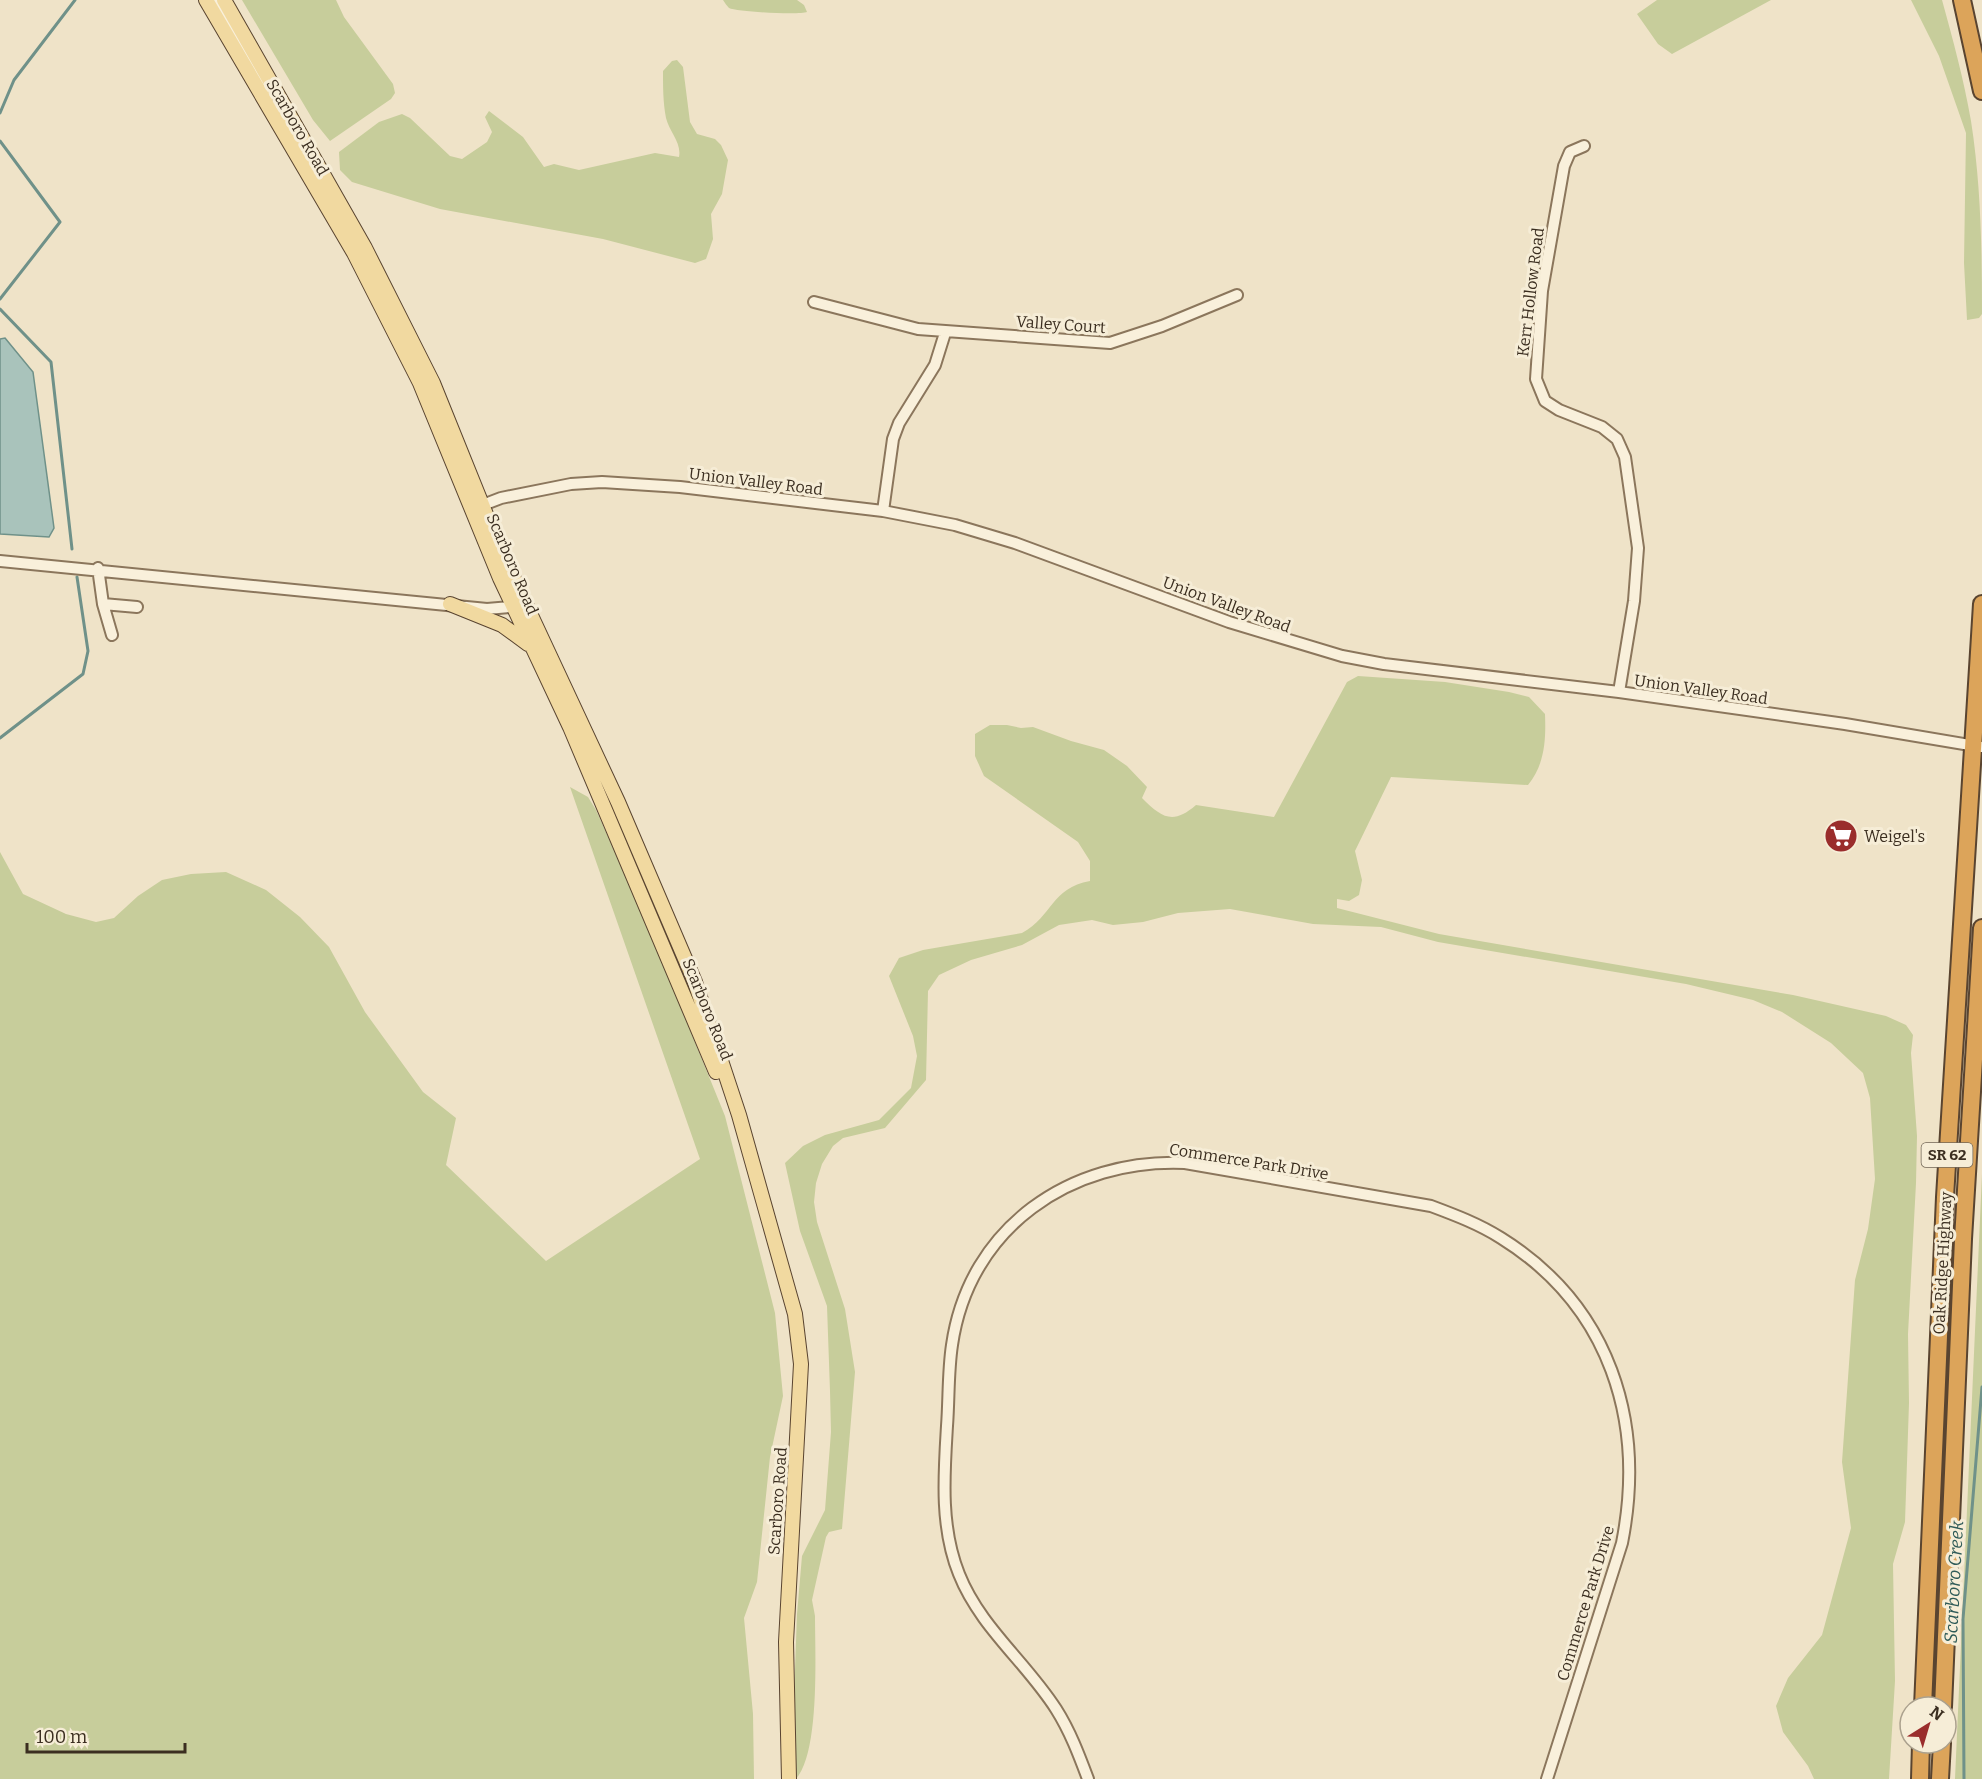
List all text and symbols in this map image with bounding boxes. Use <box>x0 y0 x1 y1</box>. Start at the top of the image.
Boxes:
street label: Scarboro Road <box>262 76 333 179</box>
street label: Kerr Hollow Road <box>1513 226 1548 358</box>
street label: Valley Court <box>1016 312 1107 337</box>
street label: Union Valley Road <box>688 464 825 499</box>
street label: Scarboro Road <box>483 511 543 618</box>
street label: Union Valley Road <box>1160 572 1294 637</box>
street label: Union Valley Road <box>1633 671 1770 708</box>
supermarket icon: Weigel's <box>1823 818 1859 854</box>
place label: Weigel's <box>1864 827 1925 846</box>
street label: Scarboro Road <box>678 956 737 1063</box>
street label: Commerce Park Drive <box>1168 1139 1330 1183</box>
road number: SR 62 <box>1922 1143 1972 1167</box>
street label: Oak Ridge Highway <box>1929 1191 1956 1335</box>
street label: Scarboro Road <box>764 1446 791 1556</box>
water label: Scarboro Creek <box>1940 1520 1968 1644</box>
street label: Commerce Park Drive <box>1553 1523 1618 1683</box>
north arrow <box>1898 1695 1958 1755</box>
text: N <box>1926 1702 1947 1725</box>
scale bar <box>27 1716 184 1754</box>
text: 100 m <box>36 1726 87 1748</box>

